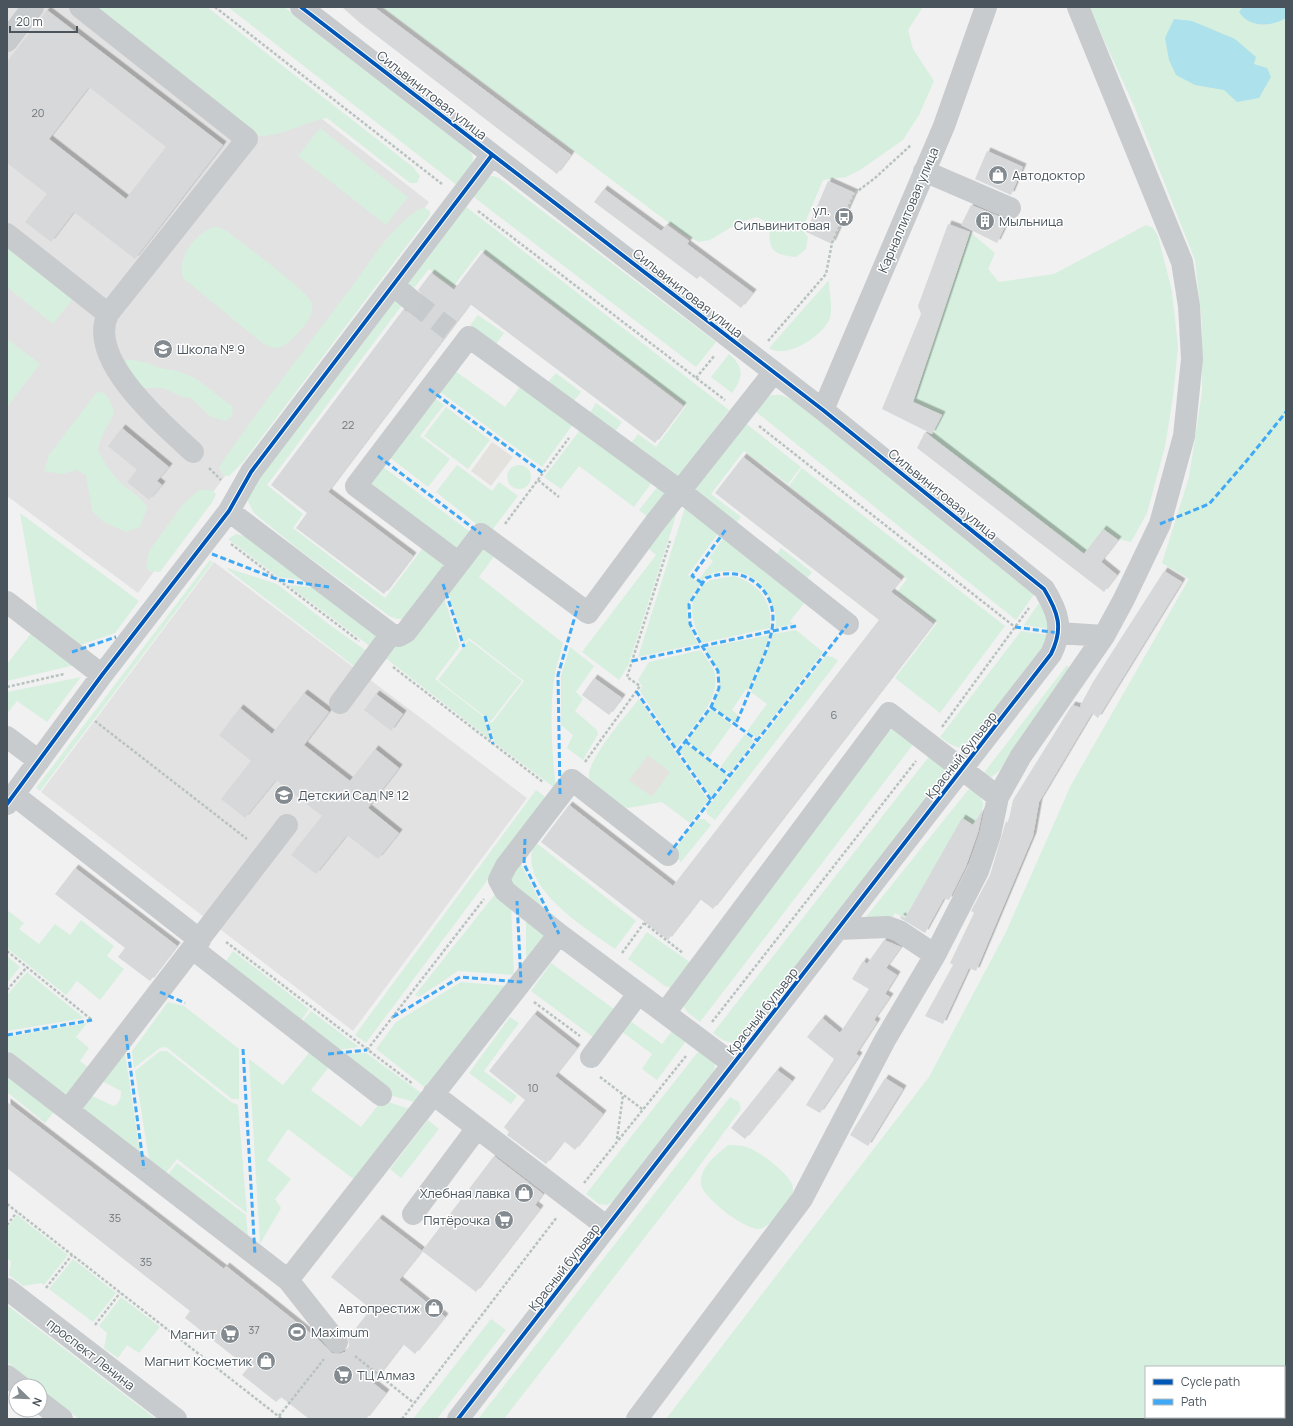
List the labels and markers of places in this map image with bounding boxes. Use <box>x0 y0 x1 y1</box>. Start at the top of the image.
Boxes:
shop icon: Автодоктор <box>987 164 1009 186</box>
place label: Автодоктор <box>1012 166 1085 184</box>
place label: ул. Сильвинитовая <box>734 201 830 234</box>
bus stop icon: ул. Сильвинитовая <box>833 206 855 228</box>
building icon: Мыльница <box>974 210 996 232</box>
place label: Мыльница <box>999 212 1063 230</box>
school or university icon: Школа № 9 <box>152 338 174 360</box>
place label: Школа № 9 <box>177 340 245 358</box>
school or university icon: Детский Сад № 12 <box>273 784 295 806</box>
place label: Детский Сад № 12 <box>298 786 409 804</box>
shop icon: Хлебная лавка <box>513 1182 535 1204</box>
place label: Хлебная лавка <box>420 1184 510 1202</box>
supermarket icon: Пятёрочка <box>493 1209 515 1231</box>
place label: Пятёрочка <box>424 1211 490 1229</box>
shop icon: Автопрестиж <box>423 1297 445 1319</box>
place label: Автопрестиж <box>338 1299 420 1317</box>
sports icon: Maximum <box>286 1321 308 1343</box>
supermarket icon: Магнит <box>219 1323 241 1345</box>
place label: Maximum <box>311 1323 369 1341</box>
place label: Магнит <box>170 1325 216 1343</box>
shop icon: Магнит Косметик <box>255 1350 277 1372</box>
place label: Магнит Косметик <box>145 1352 253 1370</box>
supermarket icon: ТЦ Алмаз <box>332 1364 354 1386</box>
place label: ТЦ Алмаз <box>357 1366 416 1384</box>

